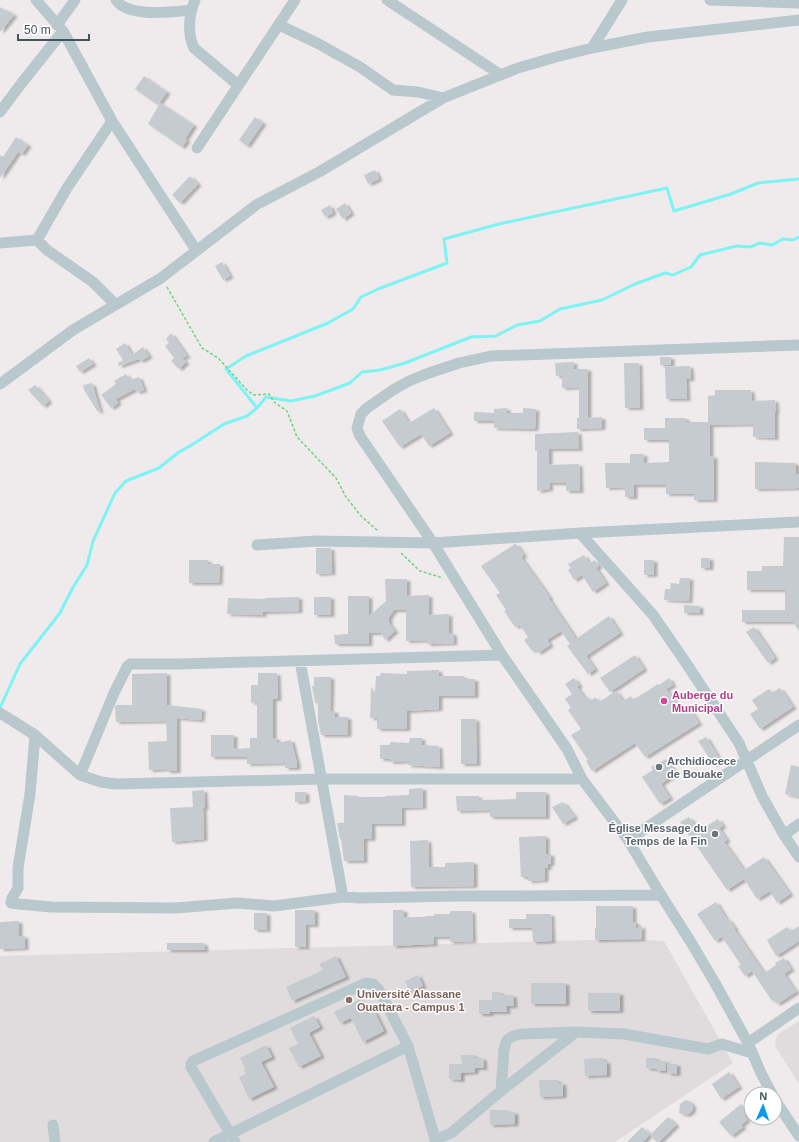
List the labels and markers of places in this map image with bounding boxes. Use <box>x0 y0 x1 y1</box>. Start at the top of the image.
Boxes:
place label: Auberge du Municipal <box>672 689 733 714</box>
marker: Auberge du Municipal <box>659 696 669 706</box>
place label: Archidiocece de Bouake <box>667 755 736 780</box>
marker: Archidiocece de Bouake <box>654 762 664 772</box>
place label: Église Message du Temps de la Fin <box>609 822 707 847</box>
marker: Église Message du Temps de la Fin <box>710 829 720 839</box>
place label: Université Alassane Ouattara - Campus 1 <box>357 988 465 1013</box>
marker: Université Alassane Ouattara - Campus 1 <box>344 995 354 1005</box>

